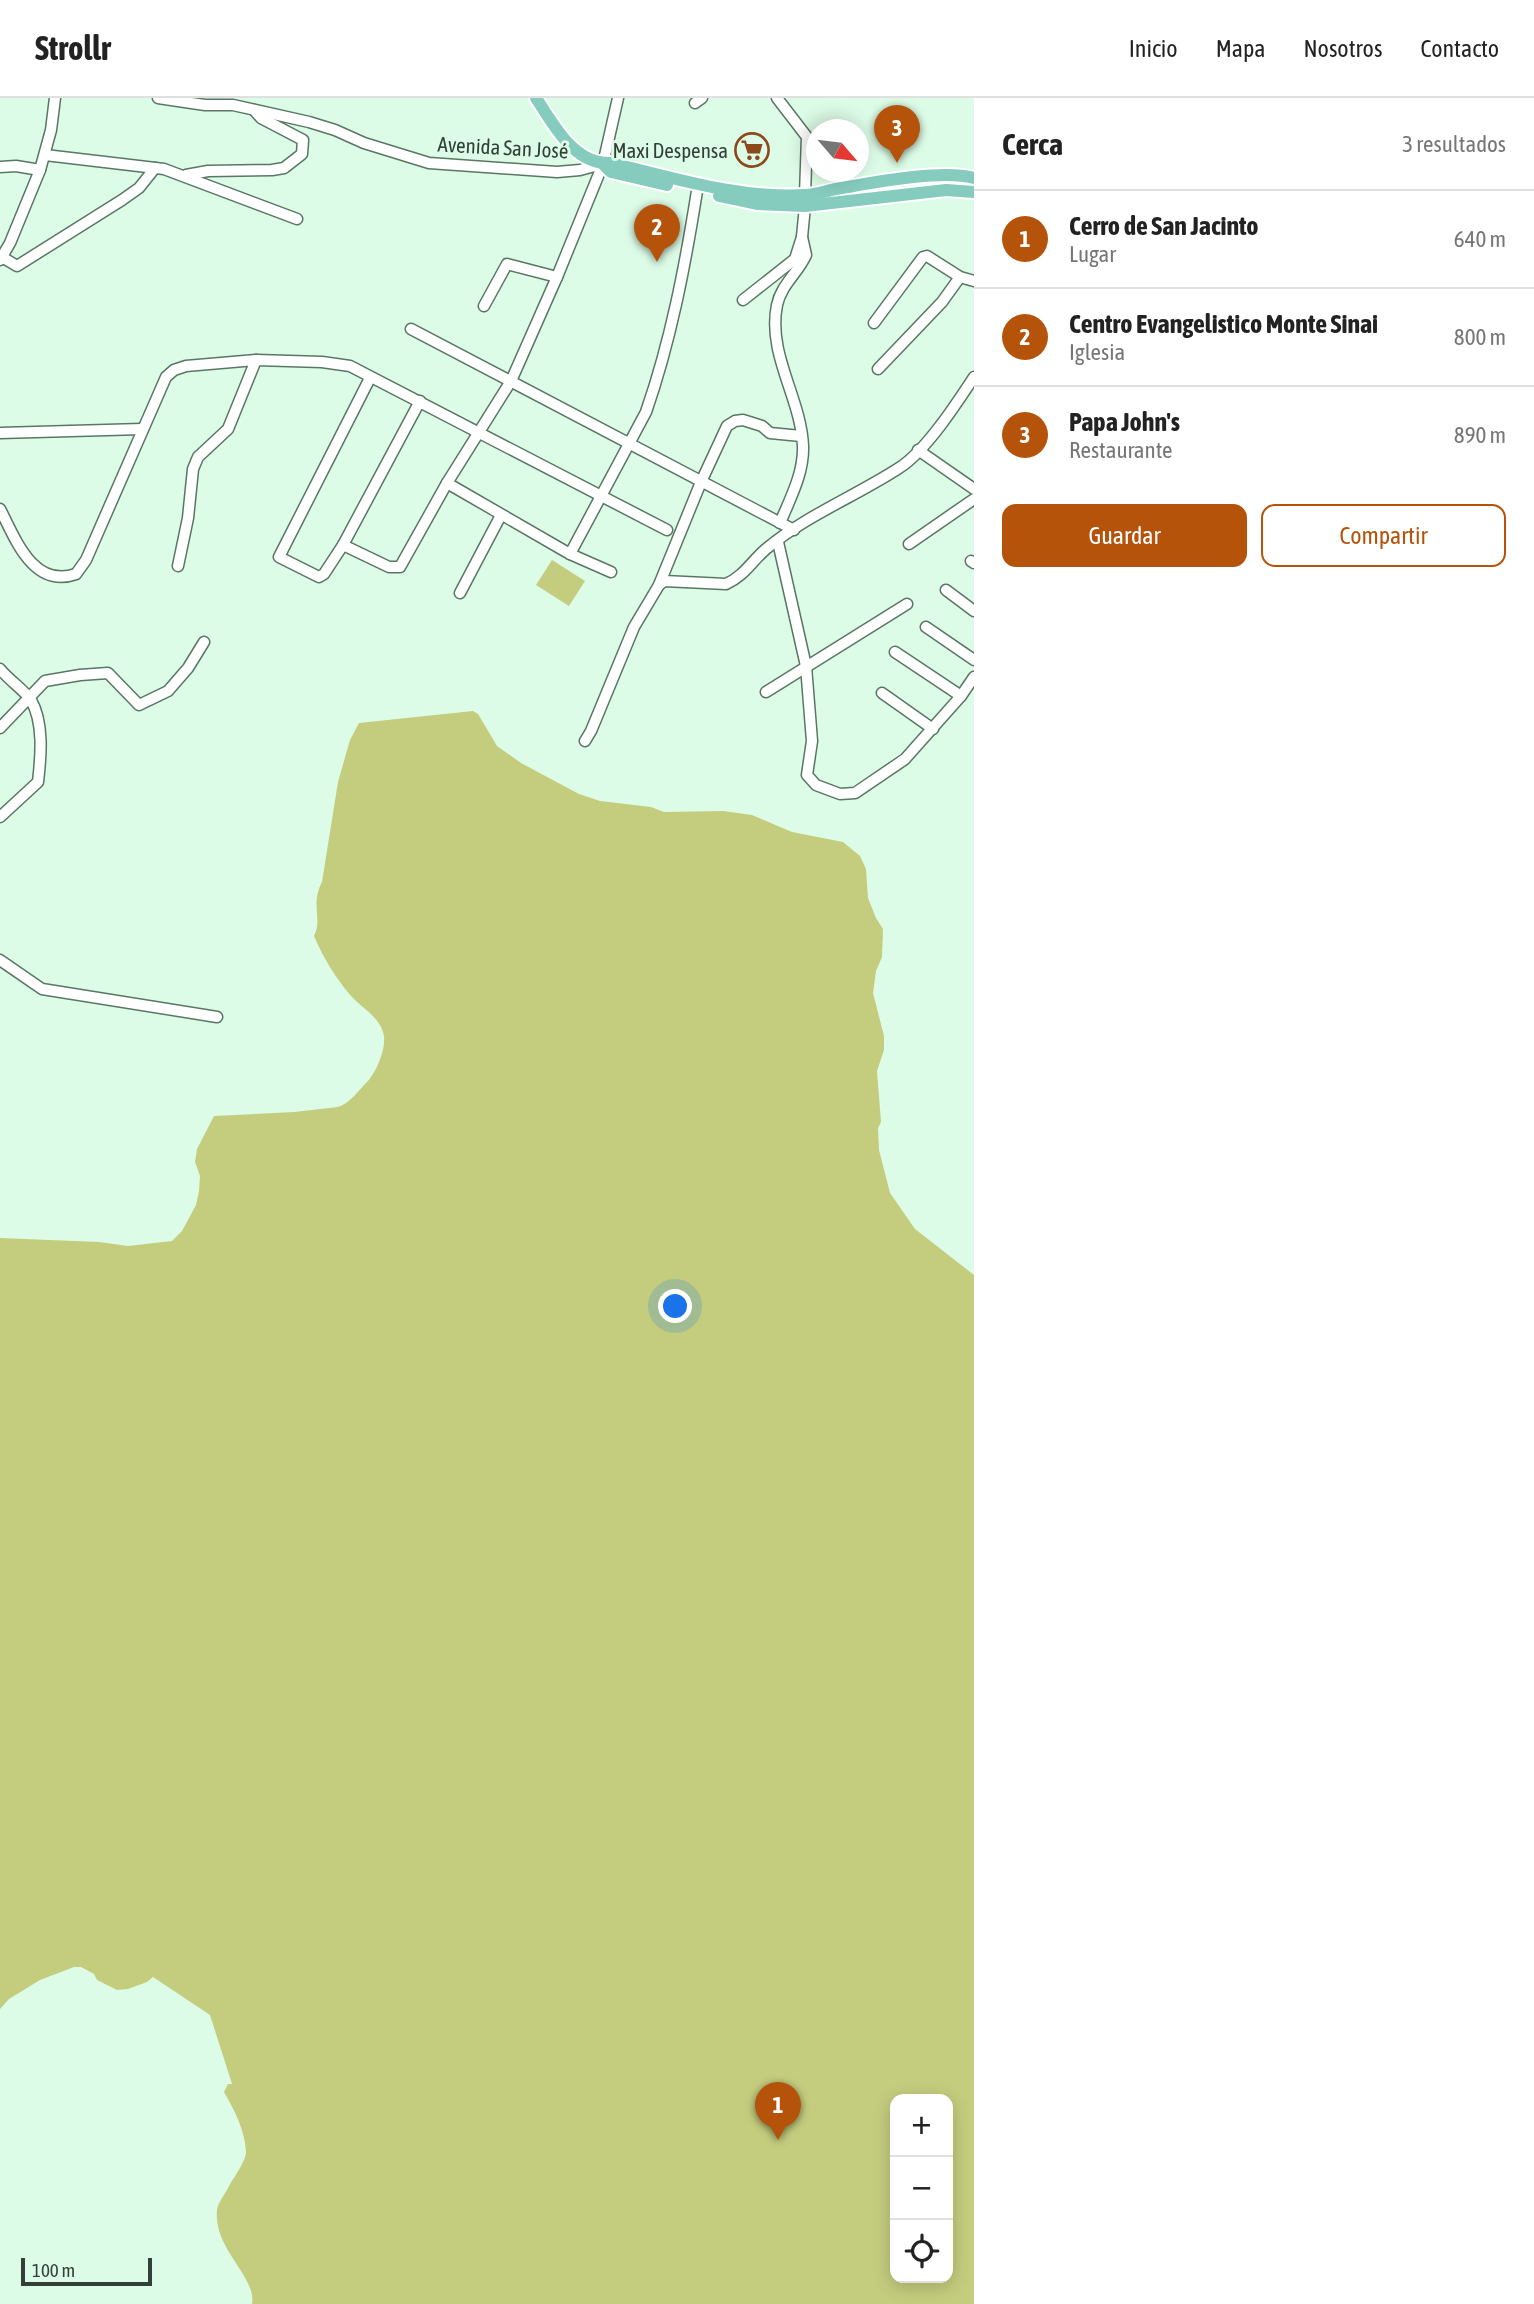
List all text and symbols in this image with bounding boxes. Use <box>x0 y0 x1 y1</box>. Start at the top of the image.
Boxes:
text: Strollr <box>35 29 111 67</box>
text: Inicio <box>1129 35 1178 62</box>
text: Mapa <box>1216 35 1265 62</box>
text: Nosotros <box>1303 35 1382 62</box>
text: Contacto <box>1420 35 1499 62</box>
pin: 3 <box>874 105 920 163</box>
north arrow <box>806 119 869 182</box>
text: Cerca <box>1002 127 1063 161</box>
supermarket icon: Maxi Despensa <box>733 131 771 169</box>
text: 3 resultados <box>1402 131 1506 157</box>
street label: Avenida San José <box>437 132 569 162</box>
place label: Maxi Despensa <box>612 138 728 162</box>
pin: 2 <box>634 204 680 262</box>
text: Cerro de San Jacinto <box>1069 211 1259 241</box>
text: 1 <box>1020 226 1030 252</box>
text: 640 m <box>1454 226 1506 252</box>
text: Lugar <box>1069 241 1116 267</box>
text: Centro Evangelistico Monte Sinai <box>1069 309 1378 339</box>
text: 2 <box>1020 324 1030 350</box>
text: 800 m <box>1454 324 1506 350</box>
text: Iglesia <box>1069 339 1125 365</box>
text: Papa John's <box>1069 407 1180 437</box>
text: 3 <box>1020 422 1030 448</box>
text: 890 m <box>1454 422 1506 448</box>
text: Restaurante <box>1069 437 1173 463</box>
button: Guardar <box>1002 504 1247 567</box>
button: Compartir <box>1261 504 1506 567</box>
your location <box>658 1289 692 1323</box>
pin: 1 <box>755 2082 801 2140</box>
map controls <box>890 2094 953 2283</box>
button: + <box>890 2094 953 2157</box>
button: − <box>890 2157 953 2220</box>
button: locate <box>890 2220 953 2283</box>
scale bar <box>21 2255 152 2287</box>
text: 100 m <box>32 2259 75 2281</box>

